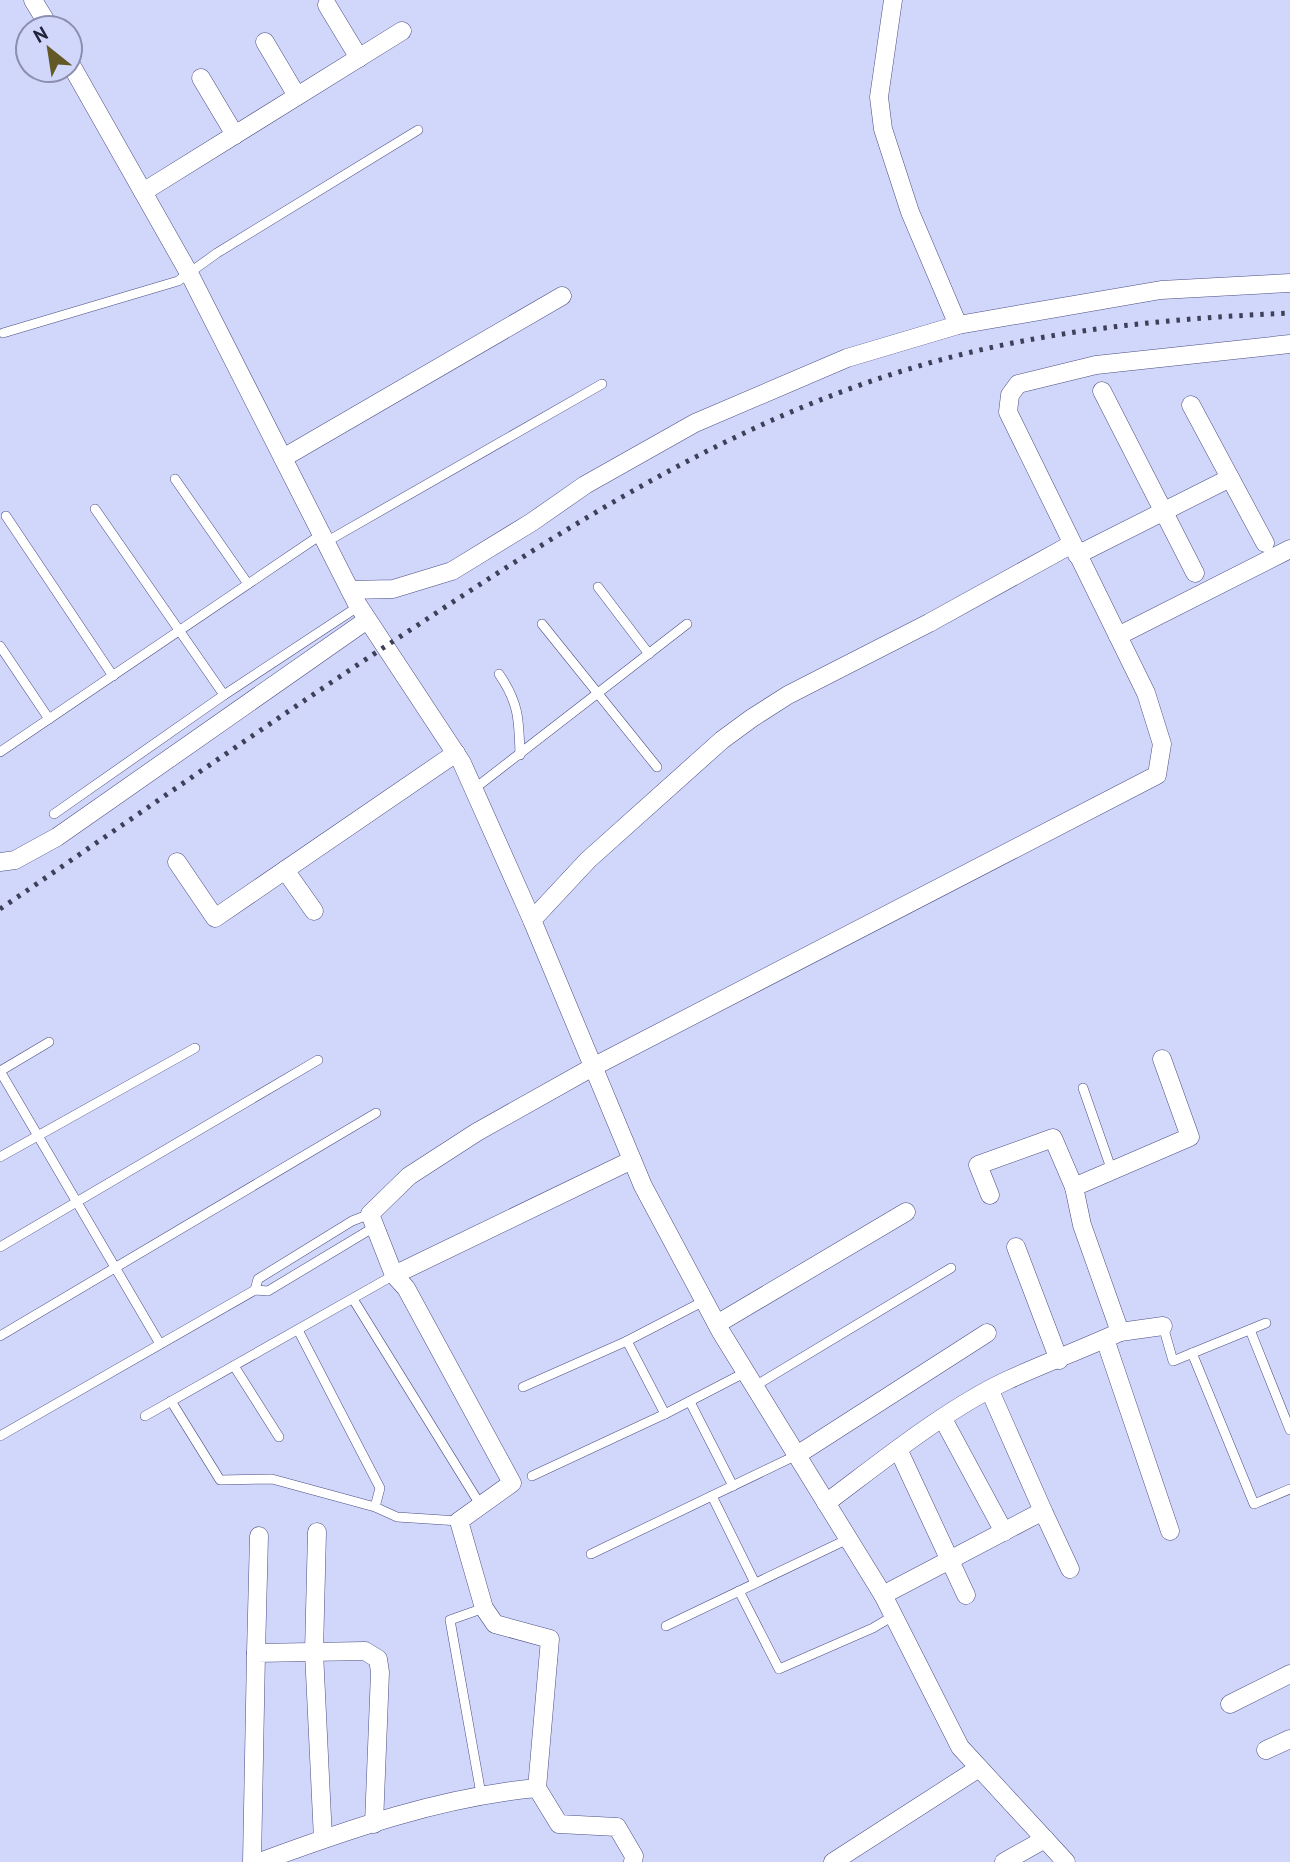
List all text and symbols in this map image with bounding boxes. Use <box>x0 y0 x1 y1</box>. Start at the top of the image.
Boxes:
north arrow <box>14 14 84 84</box>
text: N <box>29 21 52 48</box>

